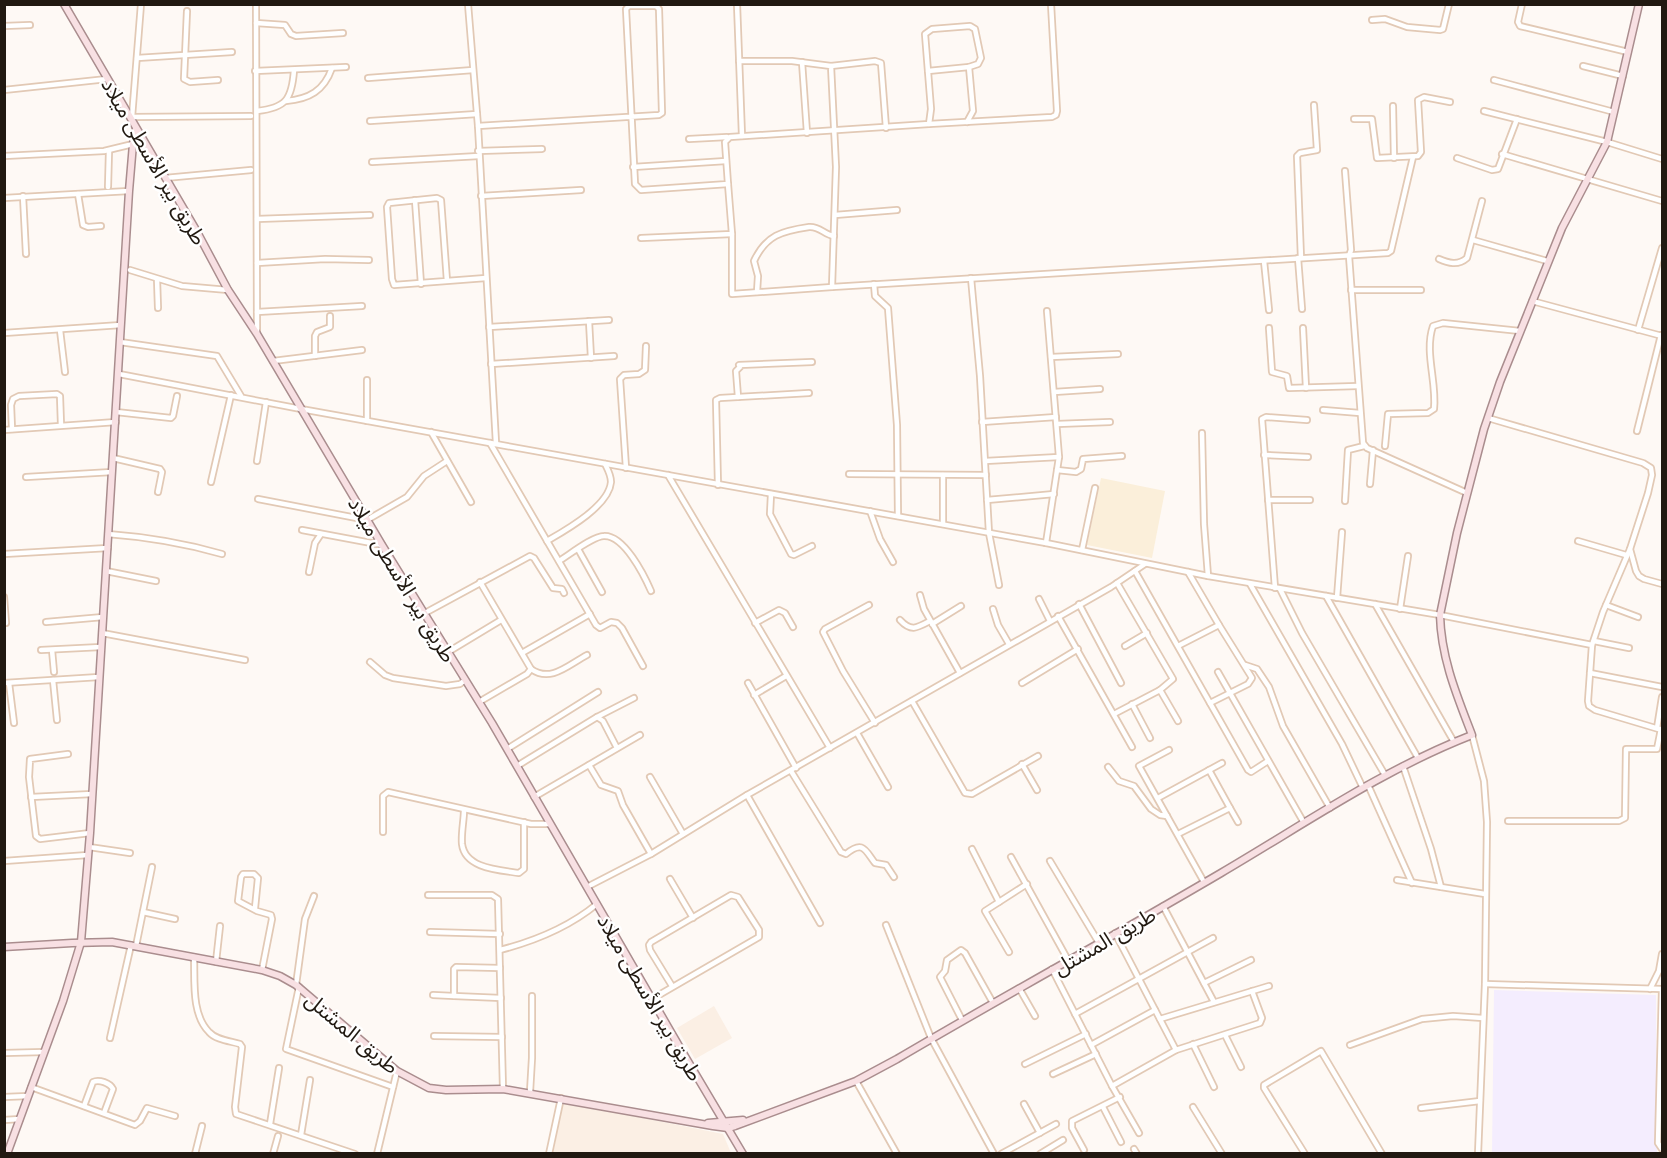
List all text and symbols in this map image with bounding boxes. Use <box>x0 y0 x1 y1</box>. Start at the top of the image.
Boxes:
street label: طريق بير الأسطى ميلاد <box>95 73 213 250</box>
street label: طريق بير الأسطى ميلاد <box>342 492 462 667</box>
street label: طريق المشتل <box>1048 901 1161 981</box>
street label: طريق بير الأسطى ميلاد <box>591 909 709 1086</box>
street label: طريق المشتل <box>300 986 405 1080</box>

